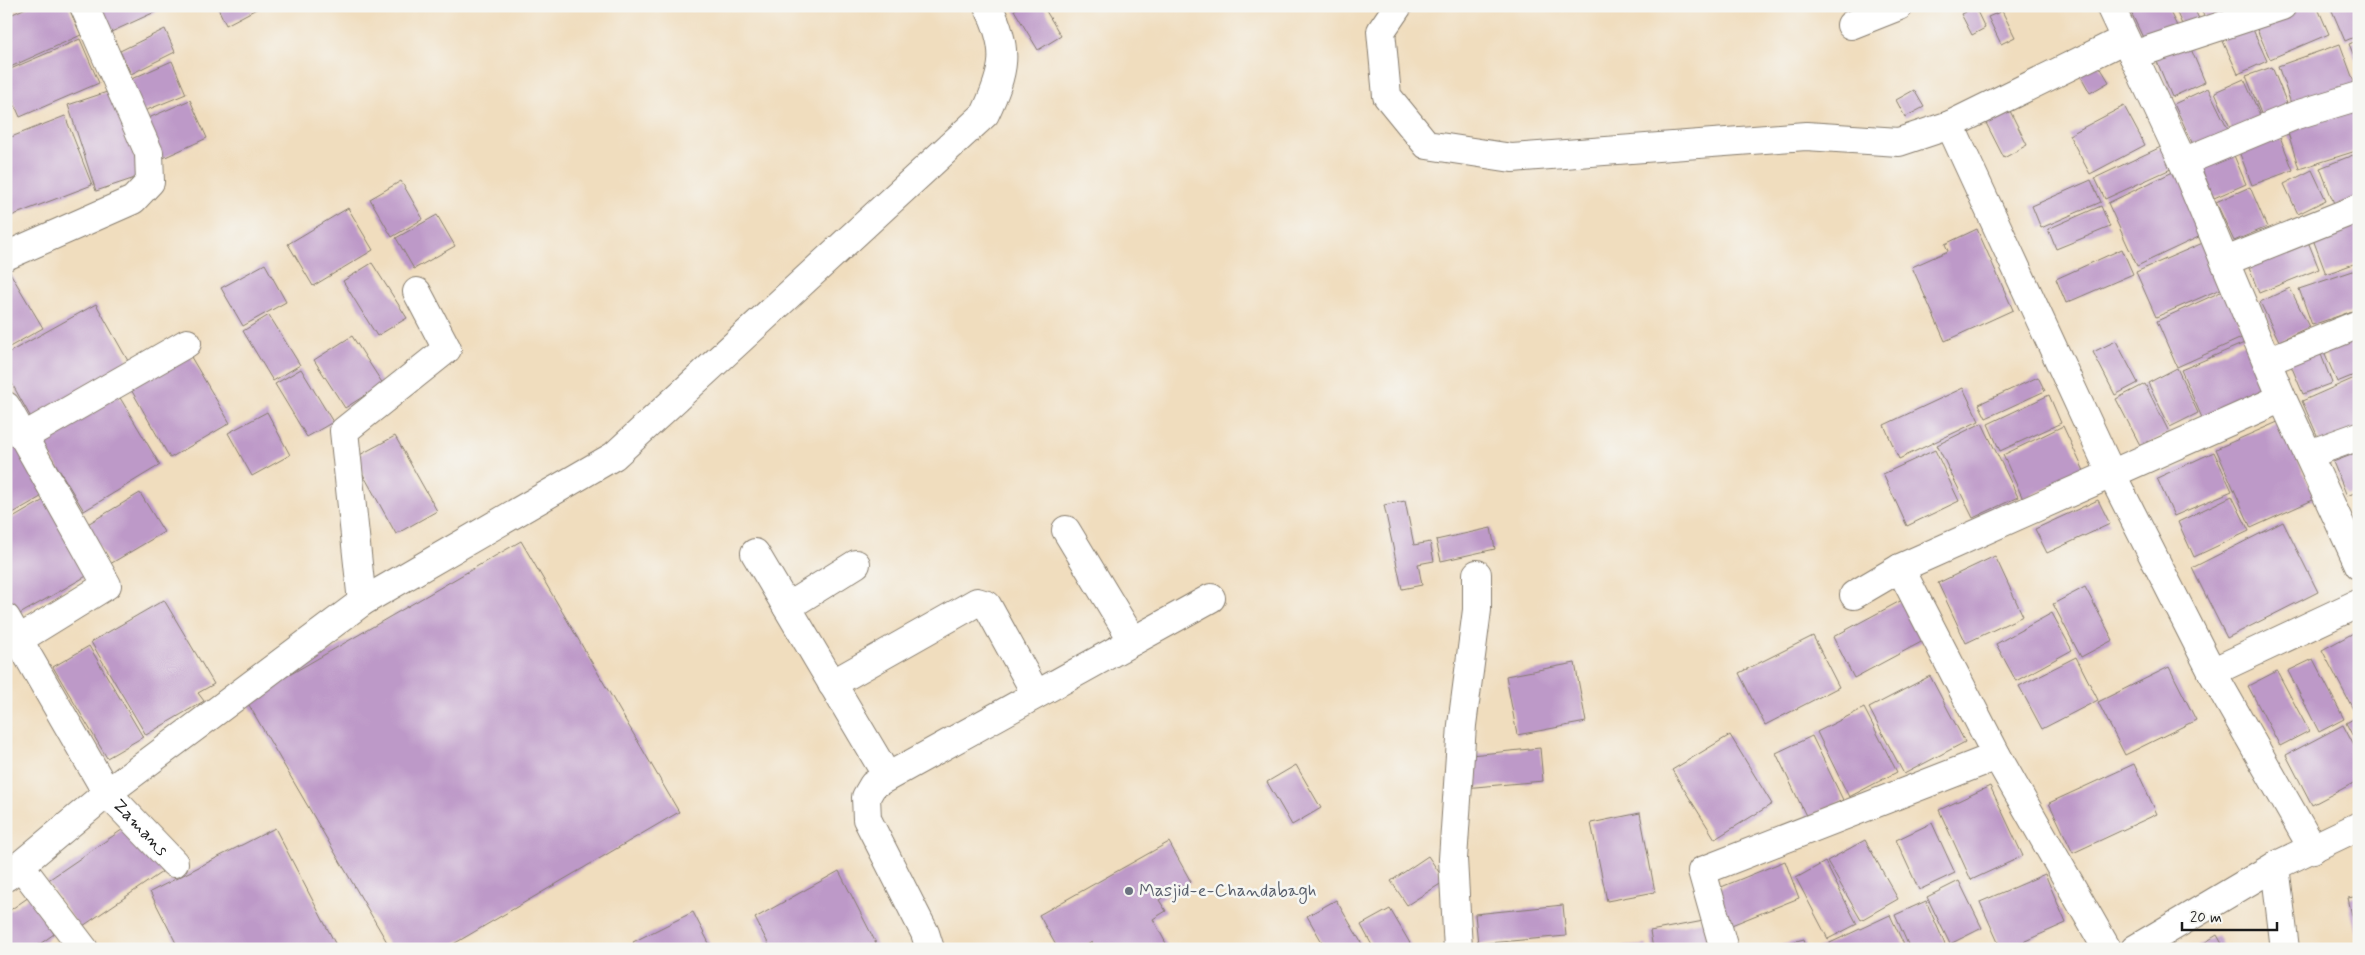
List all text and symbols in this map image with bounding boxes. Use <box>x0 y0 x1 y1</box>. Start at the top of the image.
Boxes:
street label: Zamans <box>107 794 173 862</box>
place label: Masjid-e-Chandabagh <box>1139 879 1317 904</box>
marker: Masjid-e-Chandabagh <box>1123 885 1135 897</box>
scale bar <box>2182 900 2278 932</box>
text: 20 m <box>2190 908 2222 928</box>

